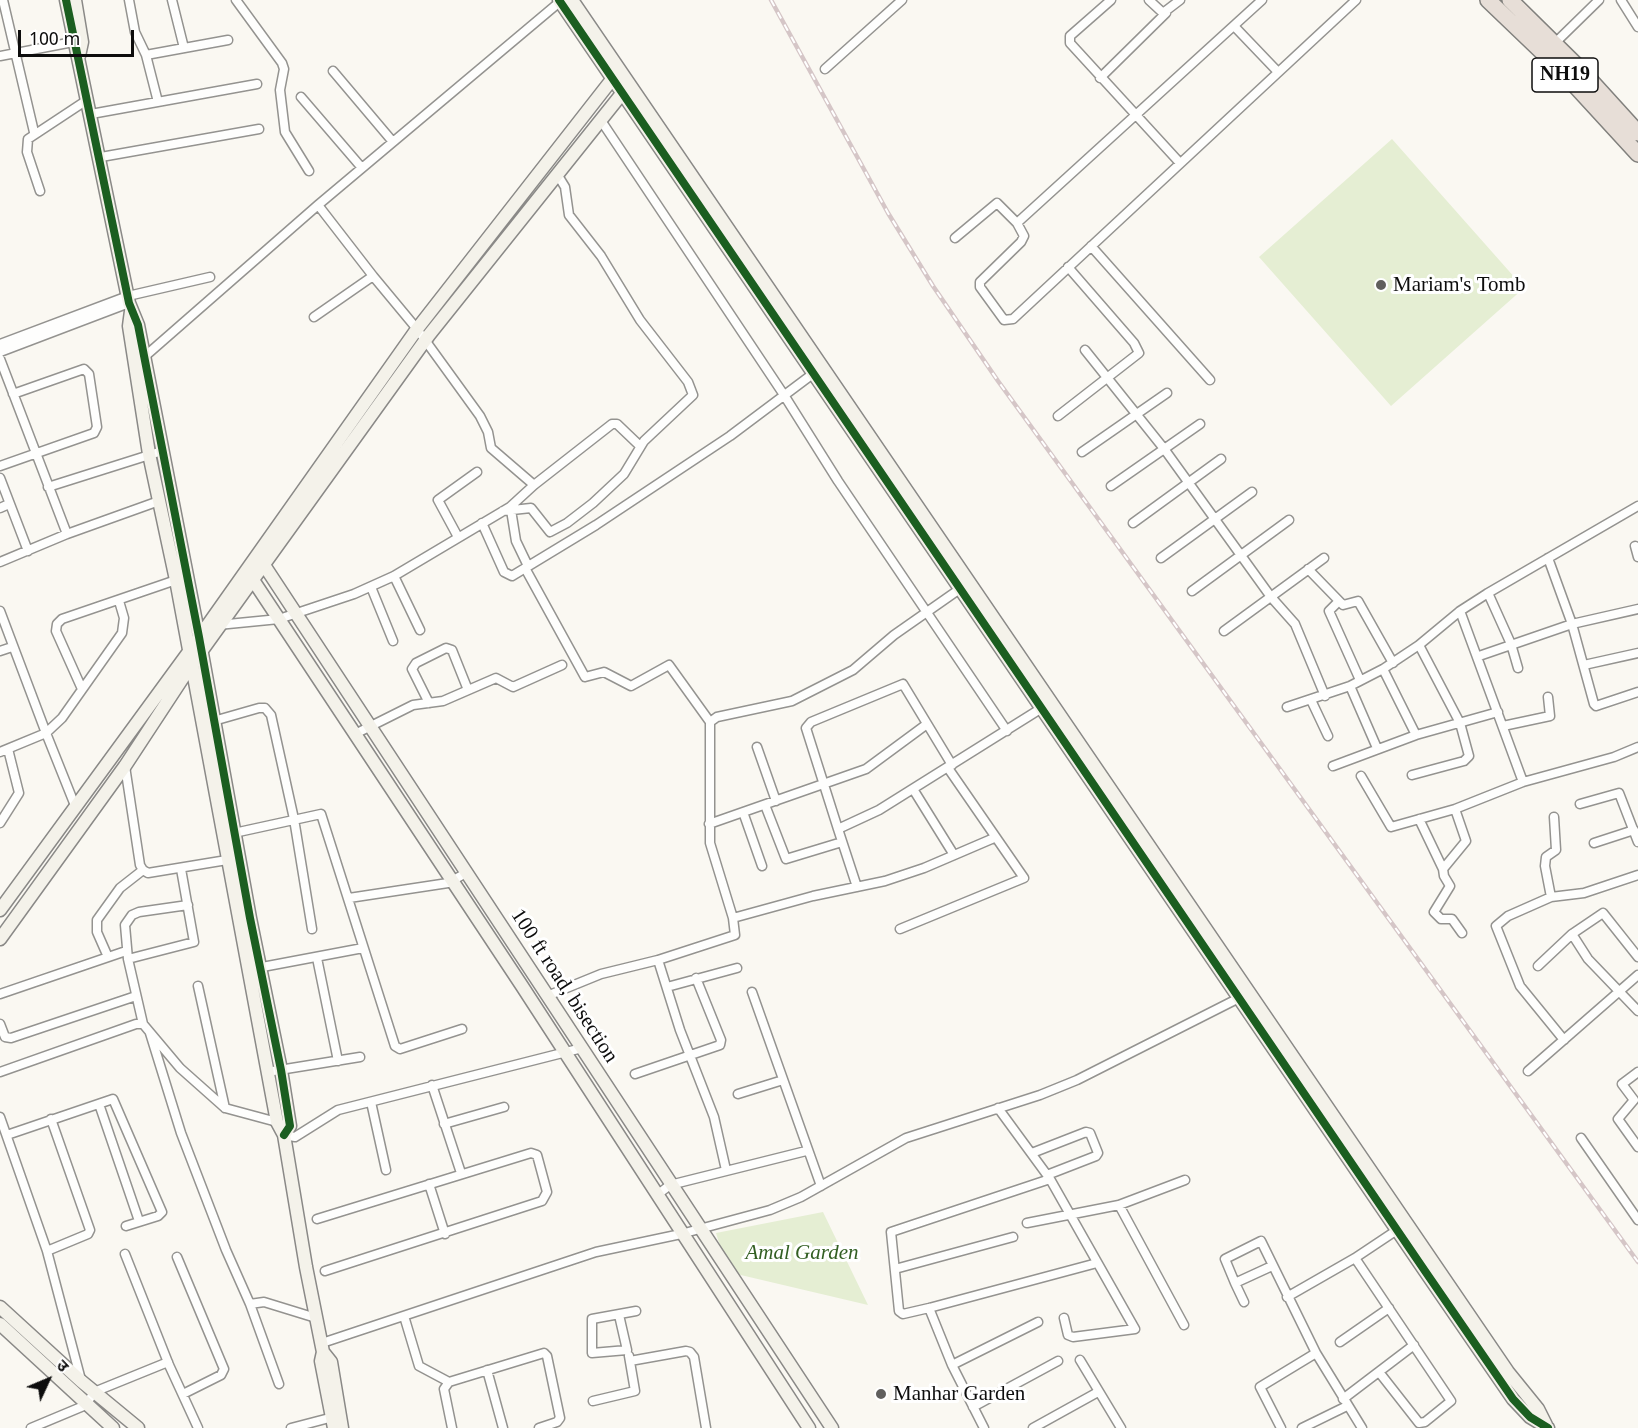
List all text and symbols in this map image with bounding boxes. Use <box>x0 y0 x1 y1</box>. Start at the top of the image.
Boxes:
scale bar <box>21 18 136 56</box>
text: 100 m <box>29 29 80 52</box>
road number: NH19 <box>1532 58 1598 92</box>
place label: Mariam's Tomb <box>1393 272 1546 298</box>
marker: Mariam's Tomb <box>1374 278 1388 292</box>
street label: 100 ft road, bisection <box>497 893 631 1079</box>
park label: Amal Garden <box>738 1240 866 1266</box>
north arrow <box>18 1350 78 1410</box>
text: उ <box>50 1356 72 1378</box>
place label: Manhar Garden <box>893 1381 1049 1407</box>
marker: Manhar Garden <box>874 1387 888 1401</box>

